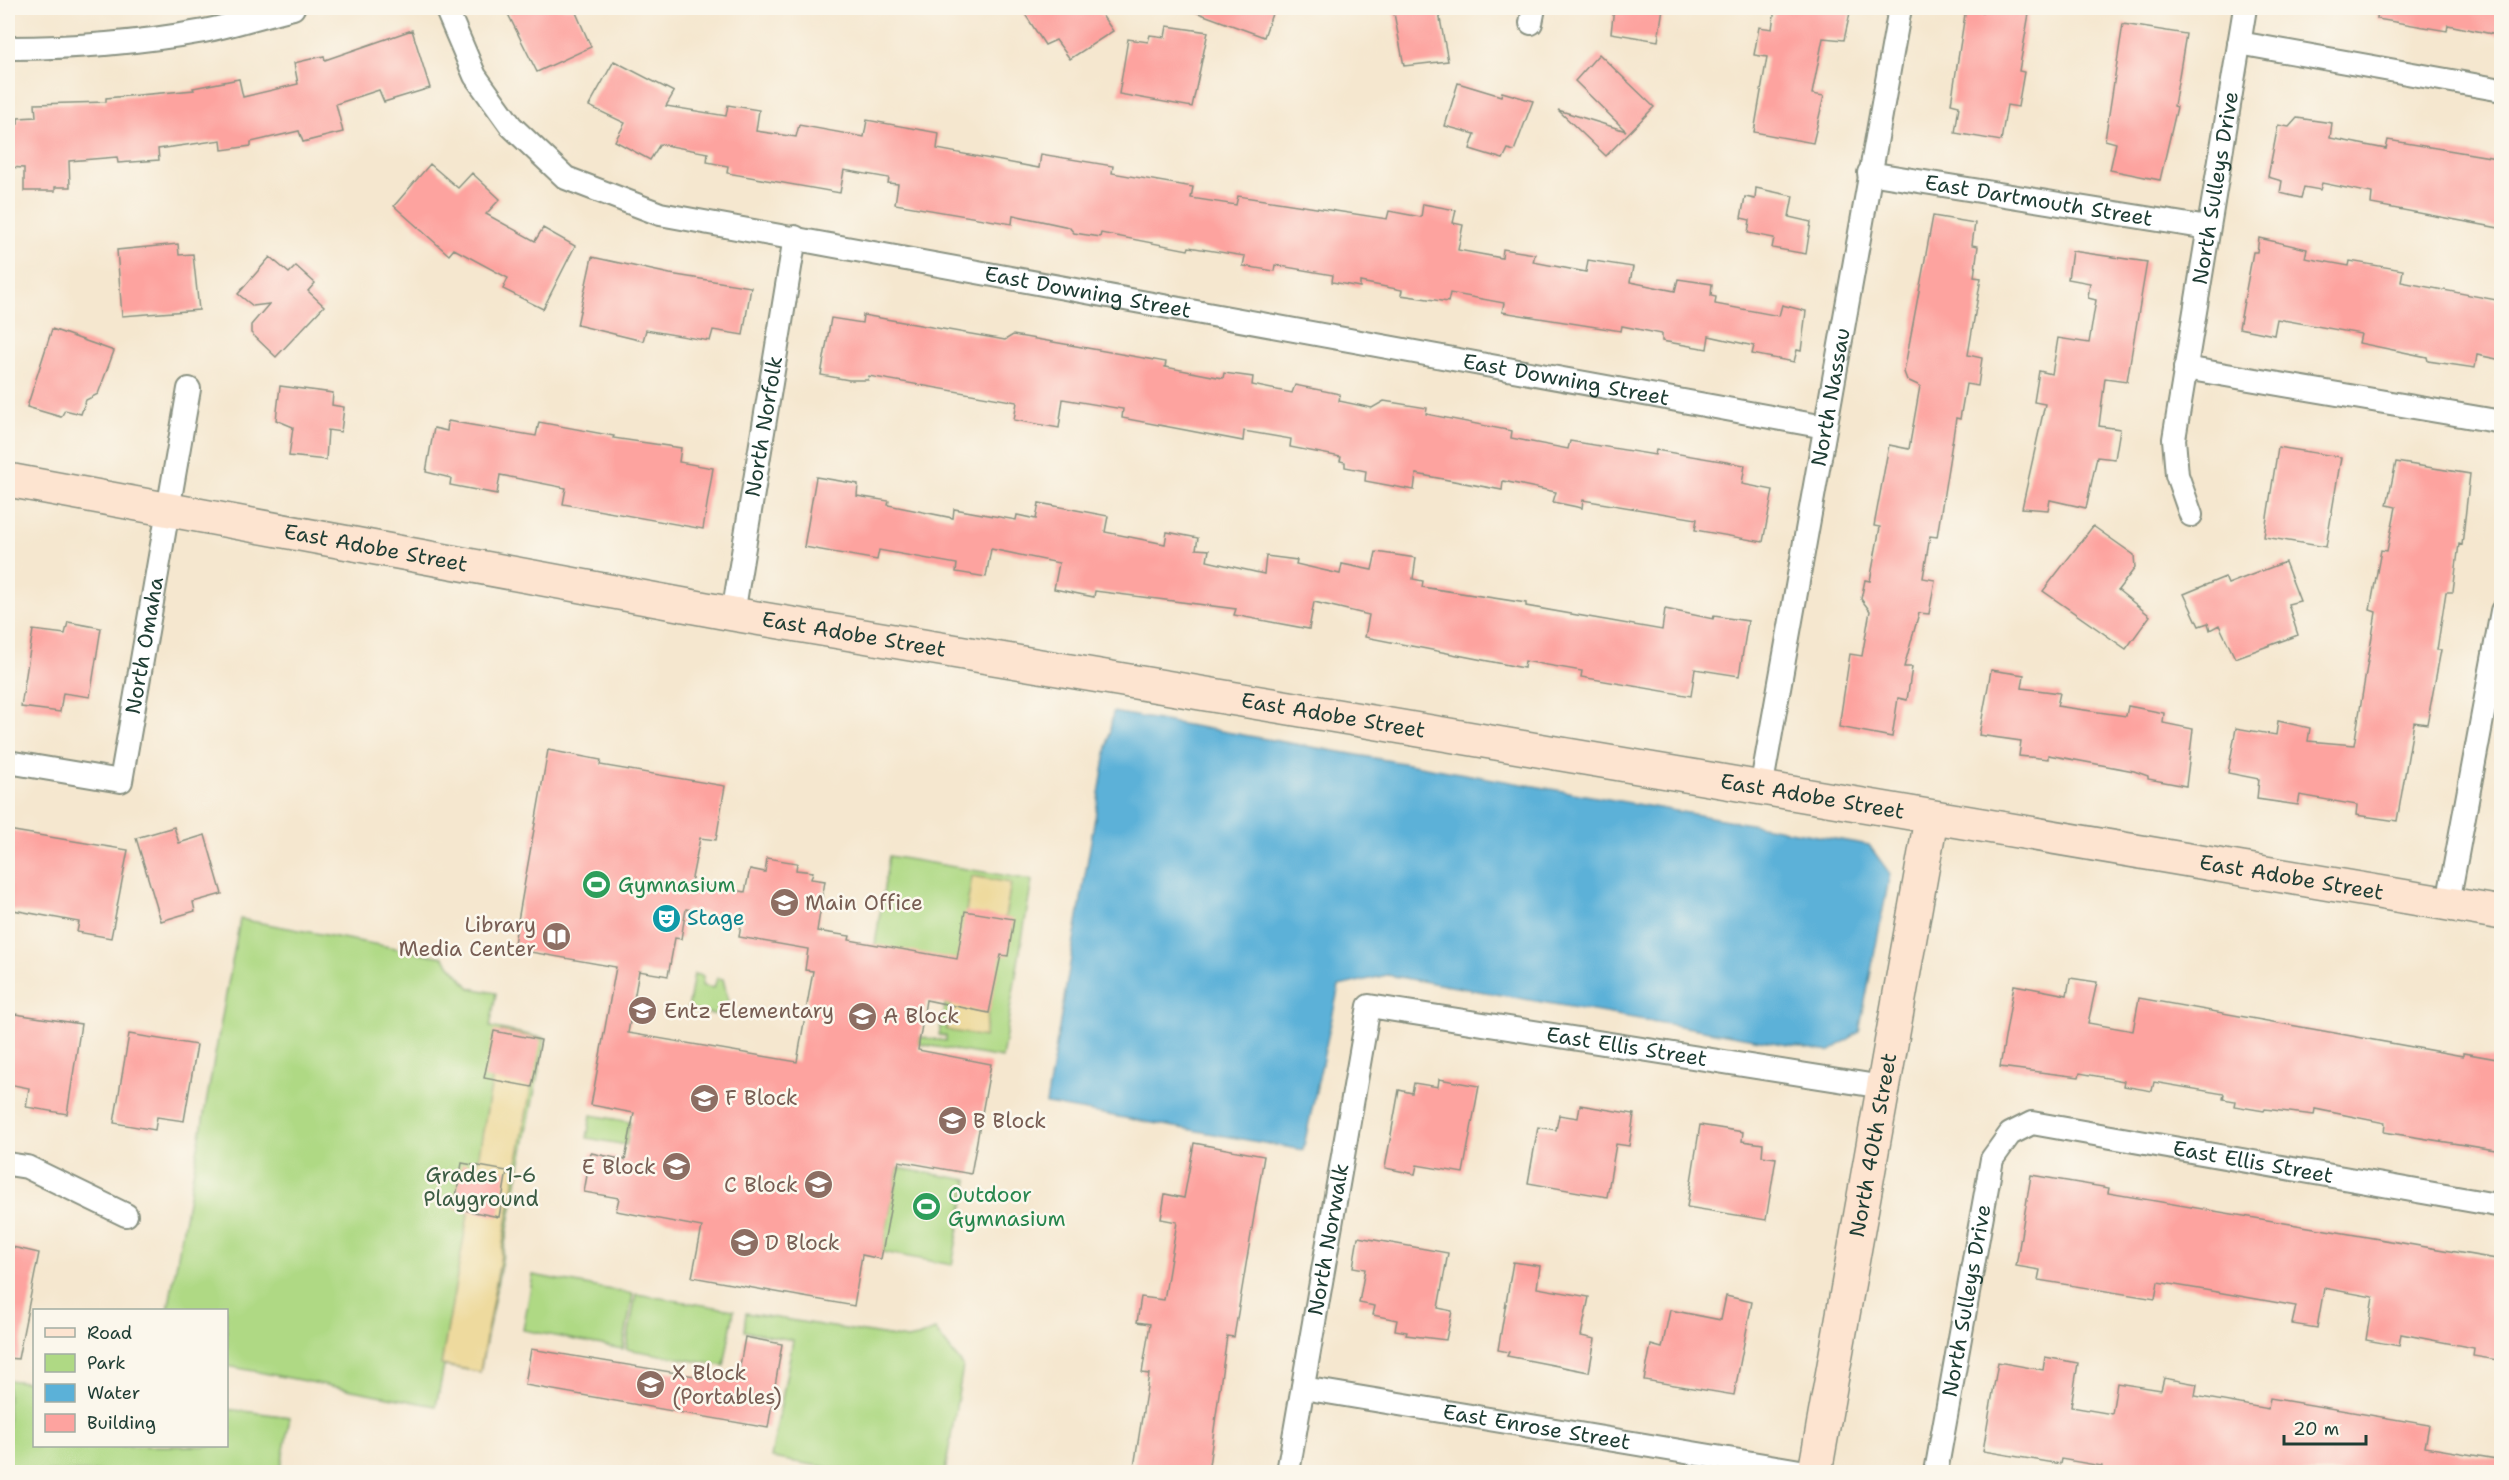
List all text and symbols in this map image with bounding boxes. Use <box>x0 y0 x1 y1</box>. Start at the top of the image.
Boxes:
street label: North Sulleys Drive <box>2186 89 2245 287</box>
street label: East Dartmouth Street <box>1923 168 2155 233</box>
street label: East Downing Street <box>983 260 1193 325</box>
street label: North Nassau <box>1805 326 1857 469</box>
street label: East Downing Street <box>1461 347 1672 412</box>
street label: North Norfolk <box>738 354 789 499</box>
street label: East Adobe Street <box>282 517 470 579</box>
street label: North Omaha <box>119 575 170 716</box>
street label: East Adobe Street <box>760 605 948 664</box>
street label: East Adobe Street <box>1239 686 1427 745</box>
street label: East Adobe Street <box>1718 767 1907 826</box>
street label: East Adobe Street <box>2197 848 2386 907</box>
sports icon: Gymnasium <box>581 869 613 901</box>
place label: Gymnasium <box>618 871 736 899</box>
school or university icon: Main Office <box>768 887 800 919</box>
place label: Main Office <box>805 889 923 917</box>
theatre icon: Stage <box>650 902 682 934</box>
place label: Stage <box>687 904 745 932</box>
place label: Library Media Center <box>398 911 536 963</box>
library icon: Library Media Center <box>541 921 573 953</box>
school or university icon: Entz Elementary <box>627 995 659 1027</box>
place label: Entz Elementary <box>664 997 834 1025</box>
school or university icon: A Block <box>846 1000 878 1032</box>
place label: A Block <box>883 1002 959 1030</box>
street label: East Ellis Street <box>1545 1020 1709 1073</box>
street label: North 40th Street <box>1843 1051 1903 1240</box>
school or university icon: F Block <box>688 1082 720 1114</box>
place label: F Block <box>725 1084 798 1112</box>
school or university icon: B Block <box>936 1105 968 1137</box>
place label: B Block <box>973 1107 1046 1135</box>
street label: East Ellis Street <box>2171 1134 2336 1190</box>
school or university icon: E Block <box>661 1151 693 1183</box>
place label: E Block <box>582 1153 656 1181</box>
park label: Grades 1-6 Playground <box>423 1161 539 1213</box>
street label: North Norwalk <box>1301 1161 1355 1318</box>
school or university icon: C Block <box>803 1169 835 1201</box>
place label: C Block <box>724 1171 798 1199</box>
place label: Outdoor Gymnasium <box>948 1181 1066 1233</box>
sports icon: Outdoor Gymnasium <box>911 1191 943 1223</box>
street label: North Sulleys Drive <box>1936 1202 1998 1399</box>
school or university icon: D Block <box>728 1227 760 1259</box>
place label: D Block <box>765 1229 840 1257</box>
legend <box>33 1309 228 1447</box>
text: Road <box>87 1321 132 1345</box>
text: Park <box>87 1351 126 1375</box>
place label: X Block (Portables) <box>672 1359 782 1411</box>
school or university icon: X Block (Portables) <box>635 1369 667 1401</box>
text: Water <box>87 1381 140 1405</box>
street label: East Enrose Street <box>1441 1398 1633 1456</box>
scale bar <box>2284 1408 2366 1446</box>
text: Building <box>87 1411 156 1435</box>
text: 20 m <box>2293 1417 2339 1441</box>

